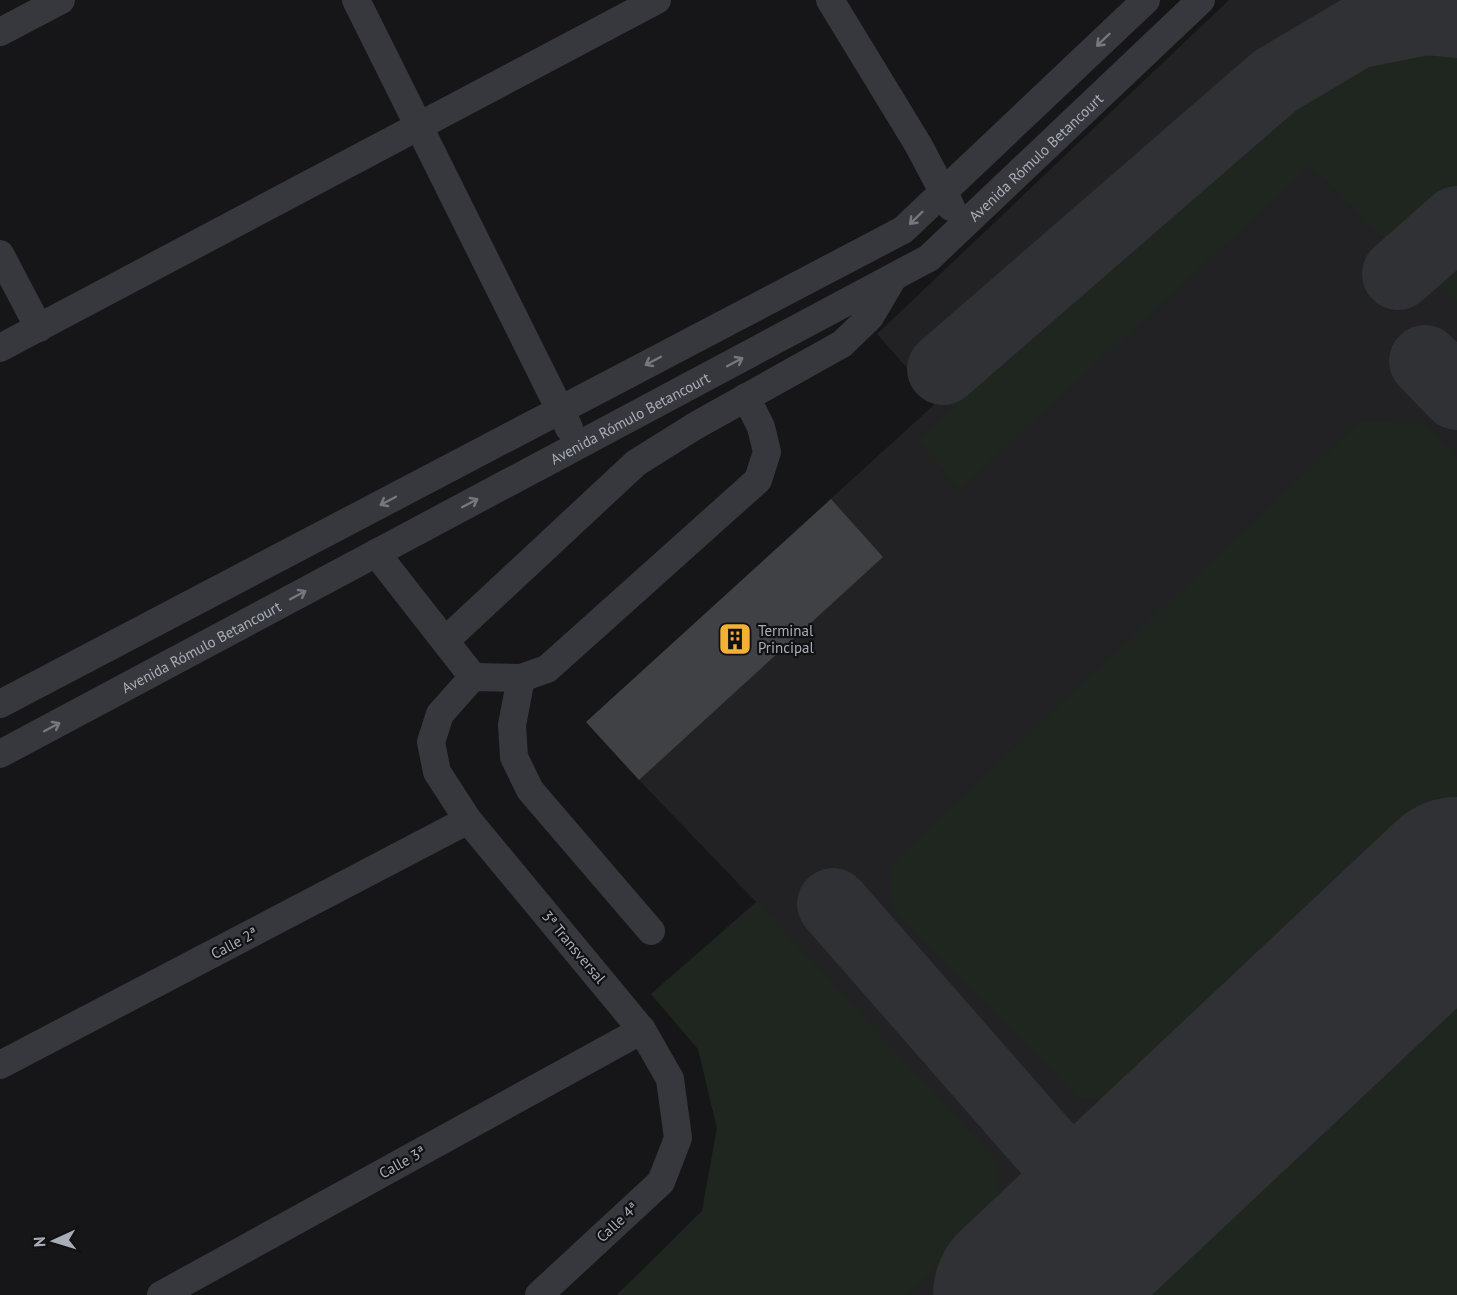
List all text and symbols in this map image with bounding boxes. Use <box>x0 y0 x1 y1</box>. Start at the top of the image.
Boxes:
one-way arrow <box>1096 33 1111 48</box>
street label: Avenida Rómulo Betancourt <box>964 89 1107 225</box>
one-way arrow <box>909 211 924 225</box>
one-way arrow <box>645 356 663 367</box>
one-way arrow <box>725 356 743 368</box>
street label: Avenida Rómulo Betancourt <box>547 367 713 468</box>
one-way arrow <box>379 496 397 507</box>
one-way arrow <box>460 497 478 509</box>
one-way arrow <box>288 589 306 600</box>
street label: Avenida Rómulo Betancourt <box>118 596 284 697</box>
building icon: Terminal Principal <box>717 621 753 657</box>
place label: Terminal Principal <box>758 621 815 657</box>
one-way arrow <box>42 721 60 732</box>
street label: 3ª Transversal <box>538 907 610 988</box>
street label: Calle 2ª <box>207 923 261 963</box>
street label: Calle 3ª <box>375 1141 429 1182</box>
street label: Calle 4ª <box>592 1198 642 1246</box>
north arrow <box>24 1211 84 1271</box>
text: N <box>29 1236 49 1248</box>

